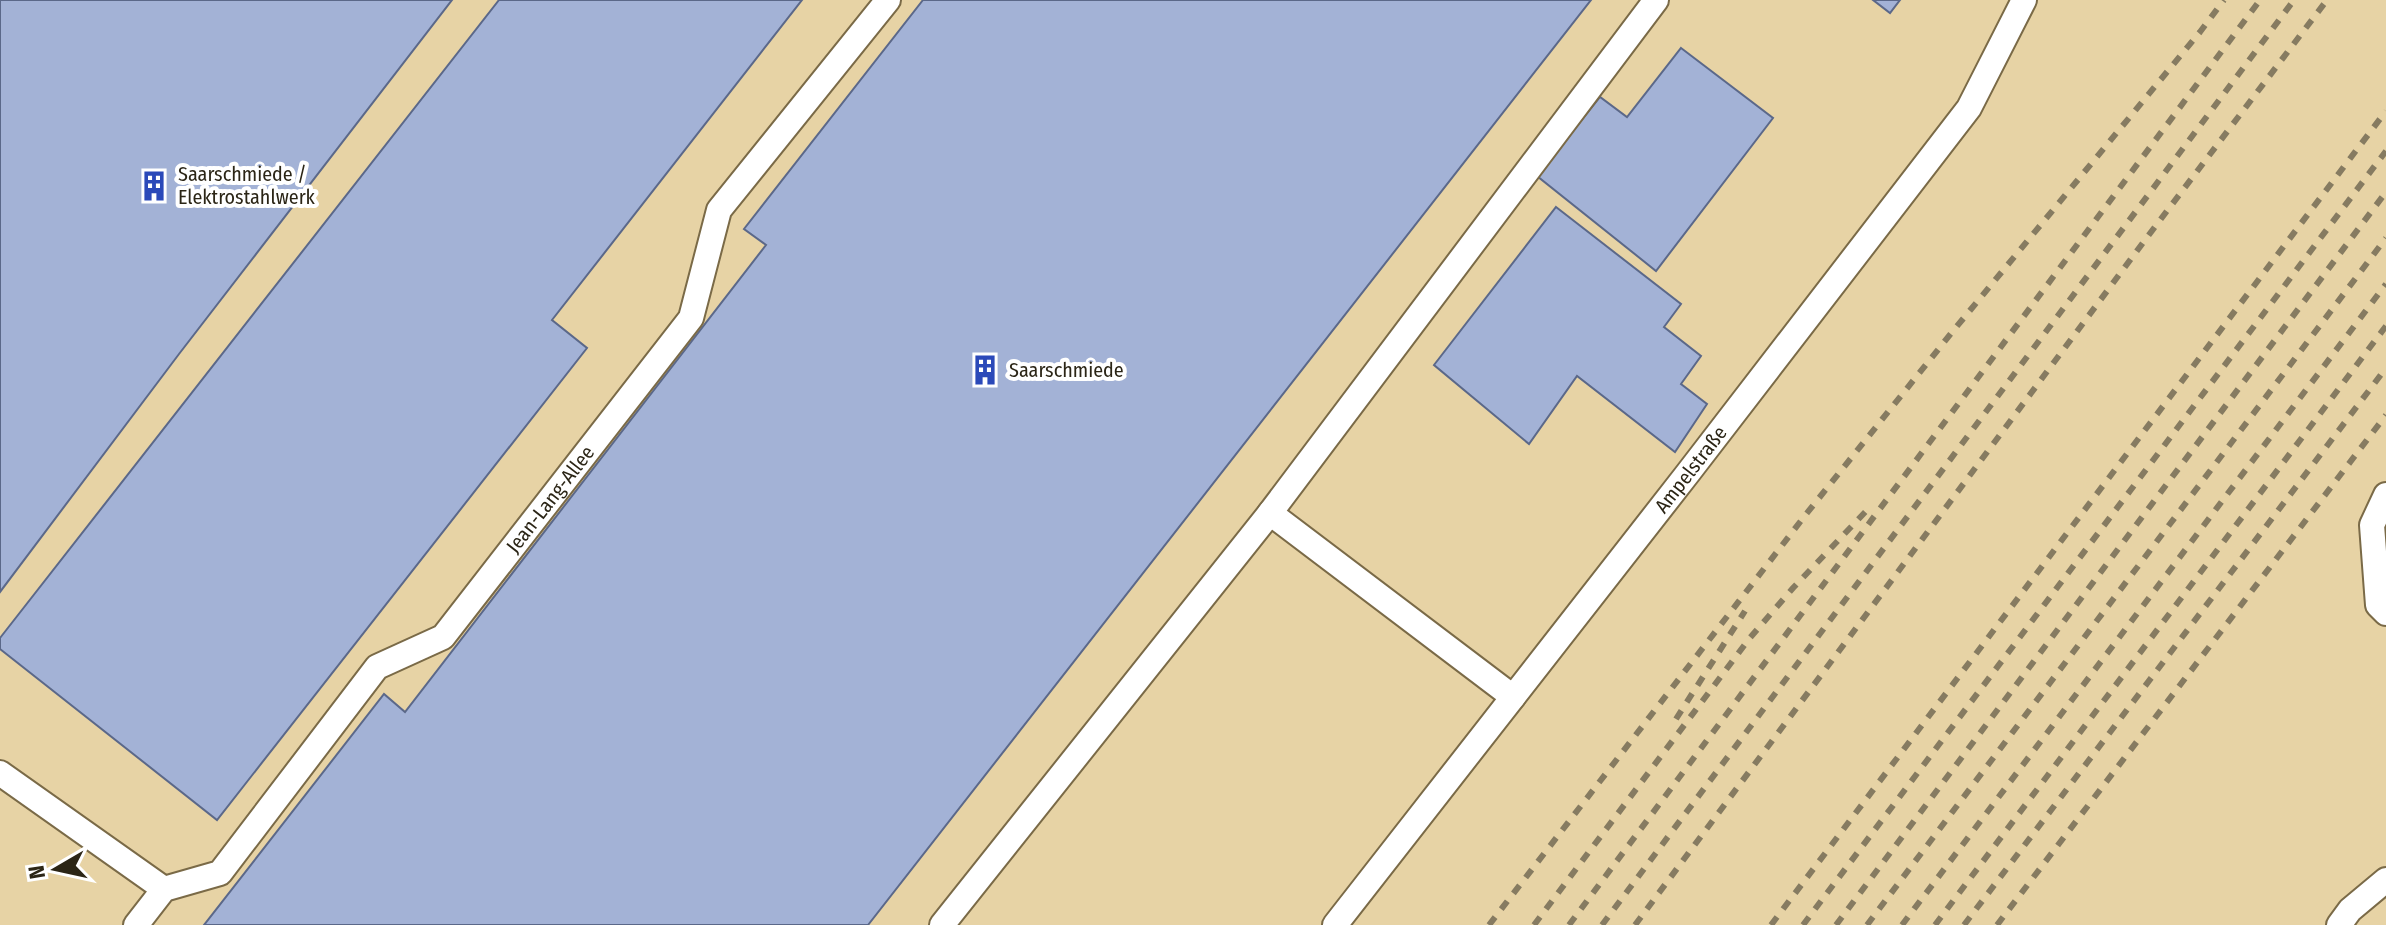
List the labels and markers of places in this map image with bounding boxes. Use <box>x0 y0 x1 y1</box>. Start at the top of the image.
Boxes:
place label: Saarschmiede / Elektrostahlwerk <box>178 162 316 209</box>
building icon: Saarschmiede / Elektrostahlwerk <box>137 169 171 203</box>
building icon: Saarschmiede <box>968 353 1002 387</box>
place label: Saarschmiede <box>1009 358 1124 382</box>

